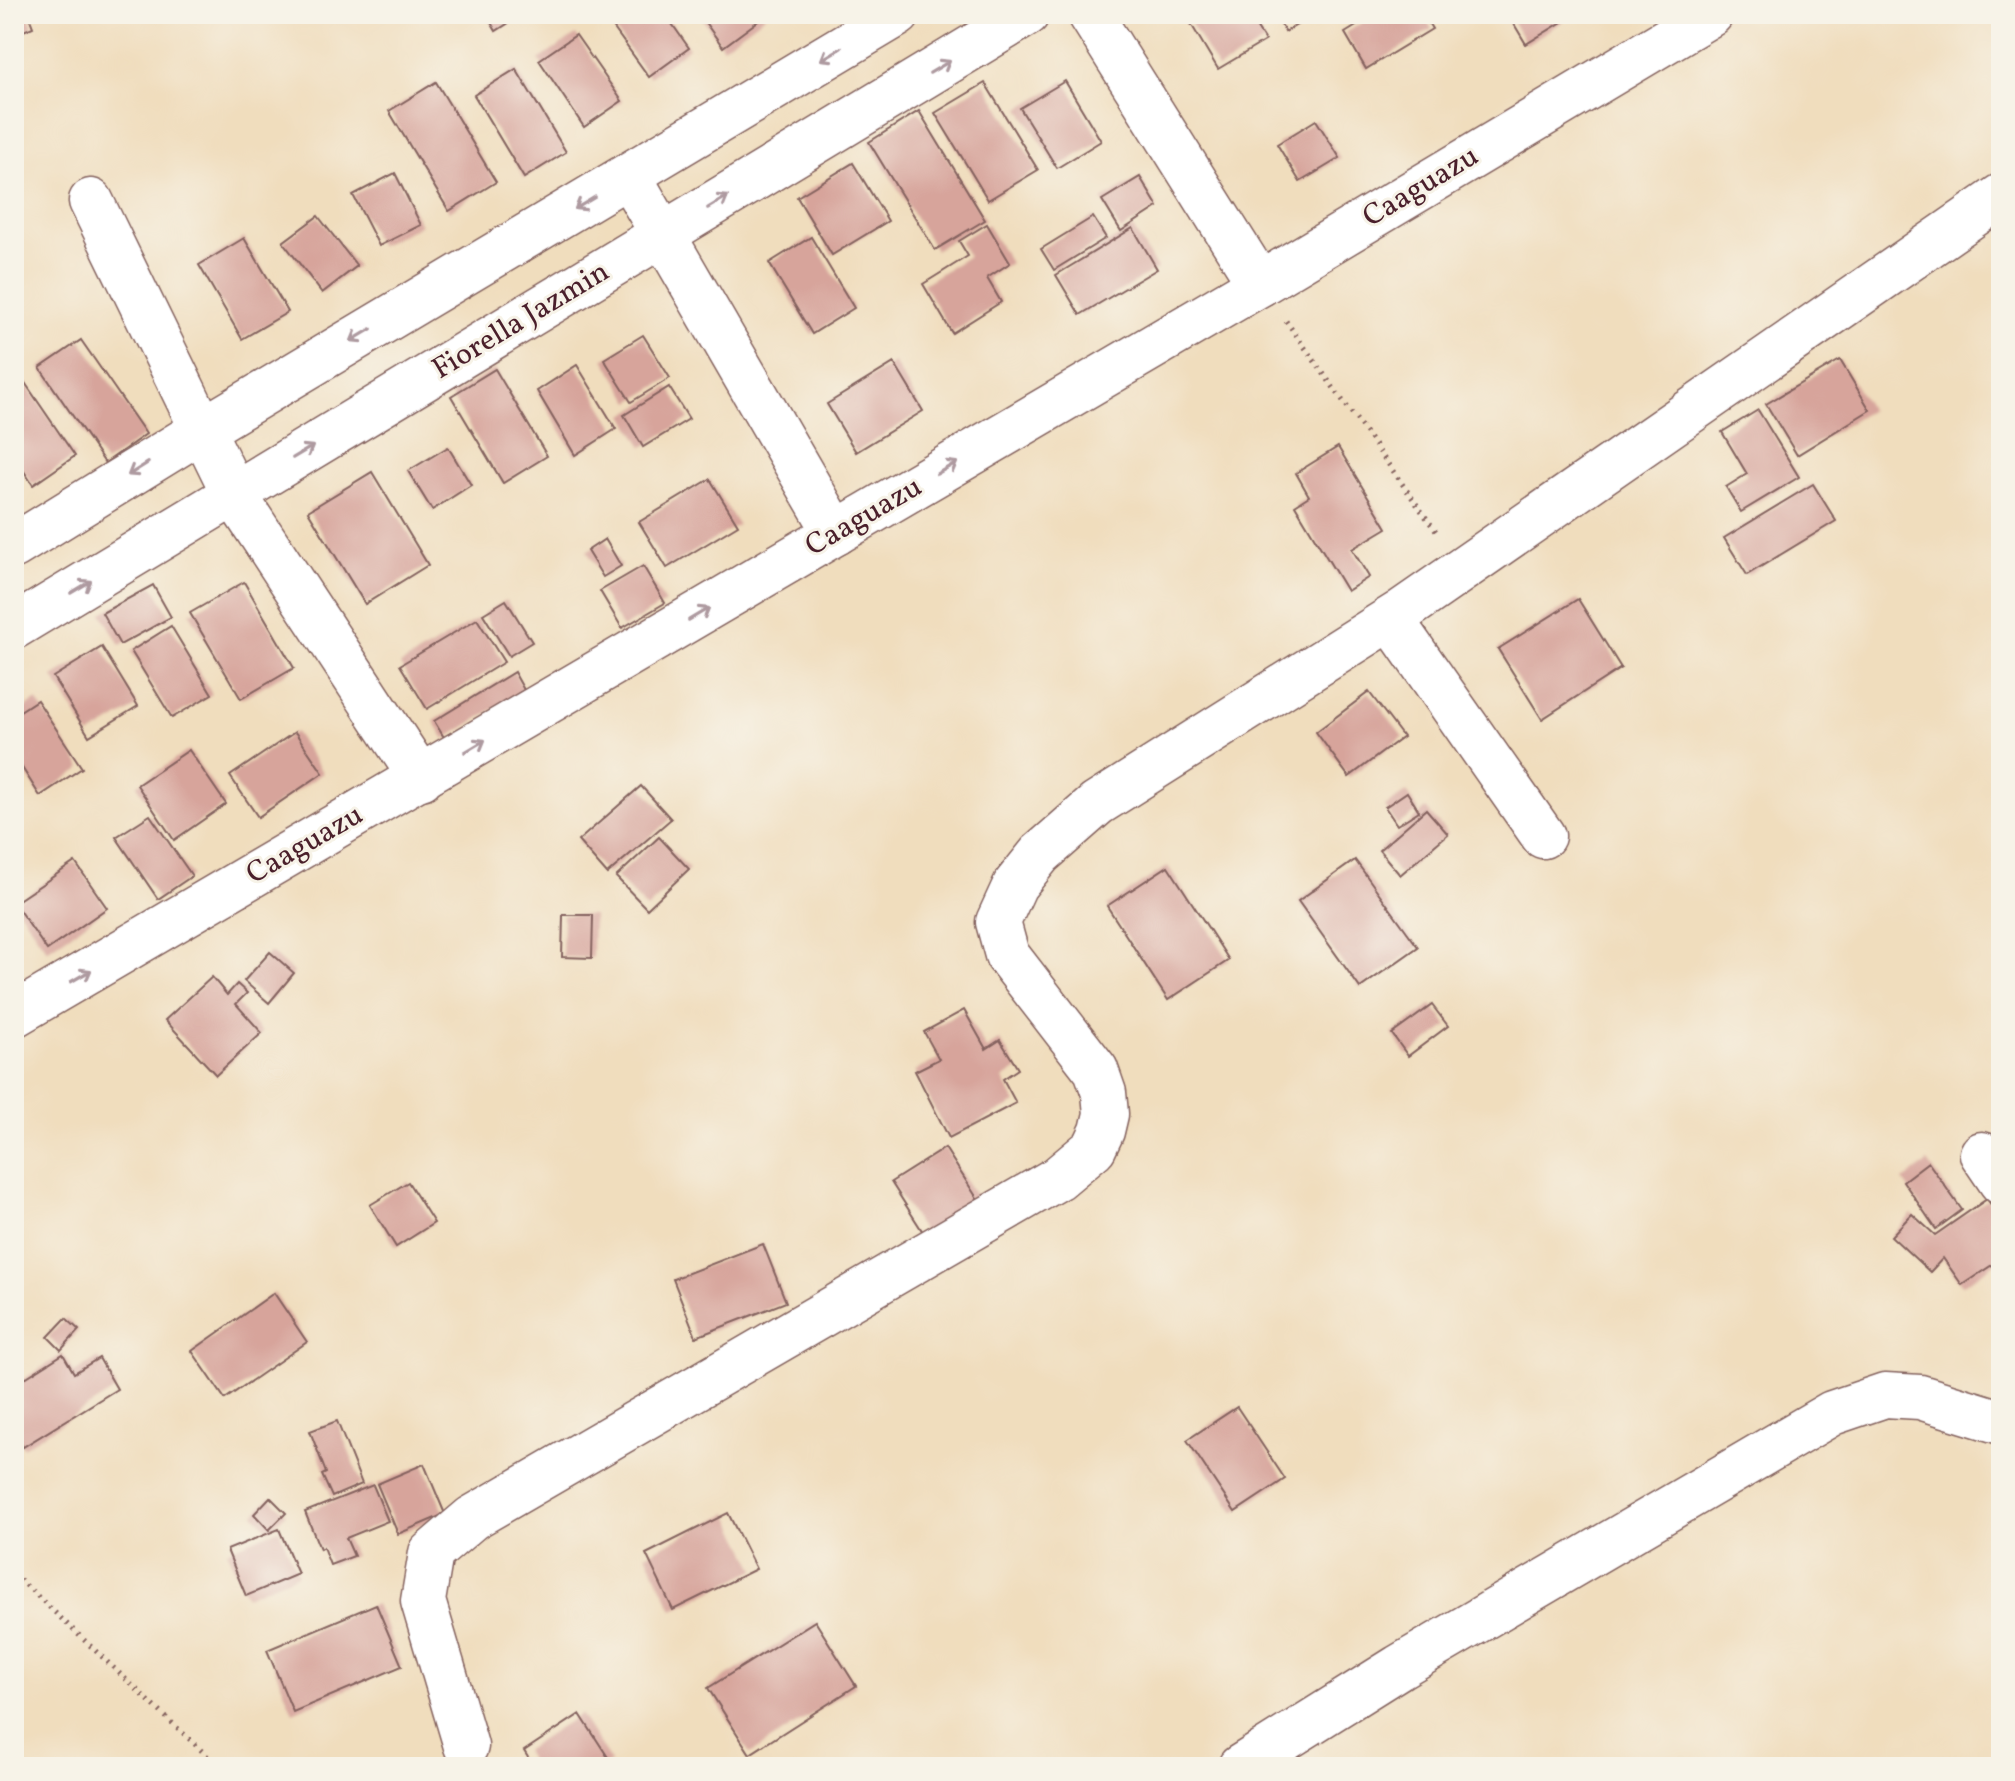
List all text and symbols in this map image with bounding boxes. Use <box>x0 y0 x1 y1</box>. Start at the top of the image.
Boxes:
one-way arrow <box>820 46 843 62</box>
one-way arrow <box>928 59 951 75</box>
street label: Caaguazu <box>1355 136 1487 238</box>
one-way arrow <box>706 194 729 210</box>
one-way arrow <box>574 195 597 211</box>
street label: Fiorella Jazmin <box>425 252 617 390</box>
one-way arrow <box>350 327 373 343</box>
one-way arrow <box>291 444 314 460</box>
one-way arrow <box>935 460 958 476</box>
one-way arrow <box>127 462 150 478</box>
street label: Caaguazu <box>798 467 930 567</box>
one-way arrow <box>69 578 92 594</box>
one-way arrow <box>687 606 710 622</box>
one-way arrow <box>463 738 486 754</box>
street label: Caaguazu <box>239 795 371 895</box>
one-way arrow <box>69 968 92 984</box>

